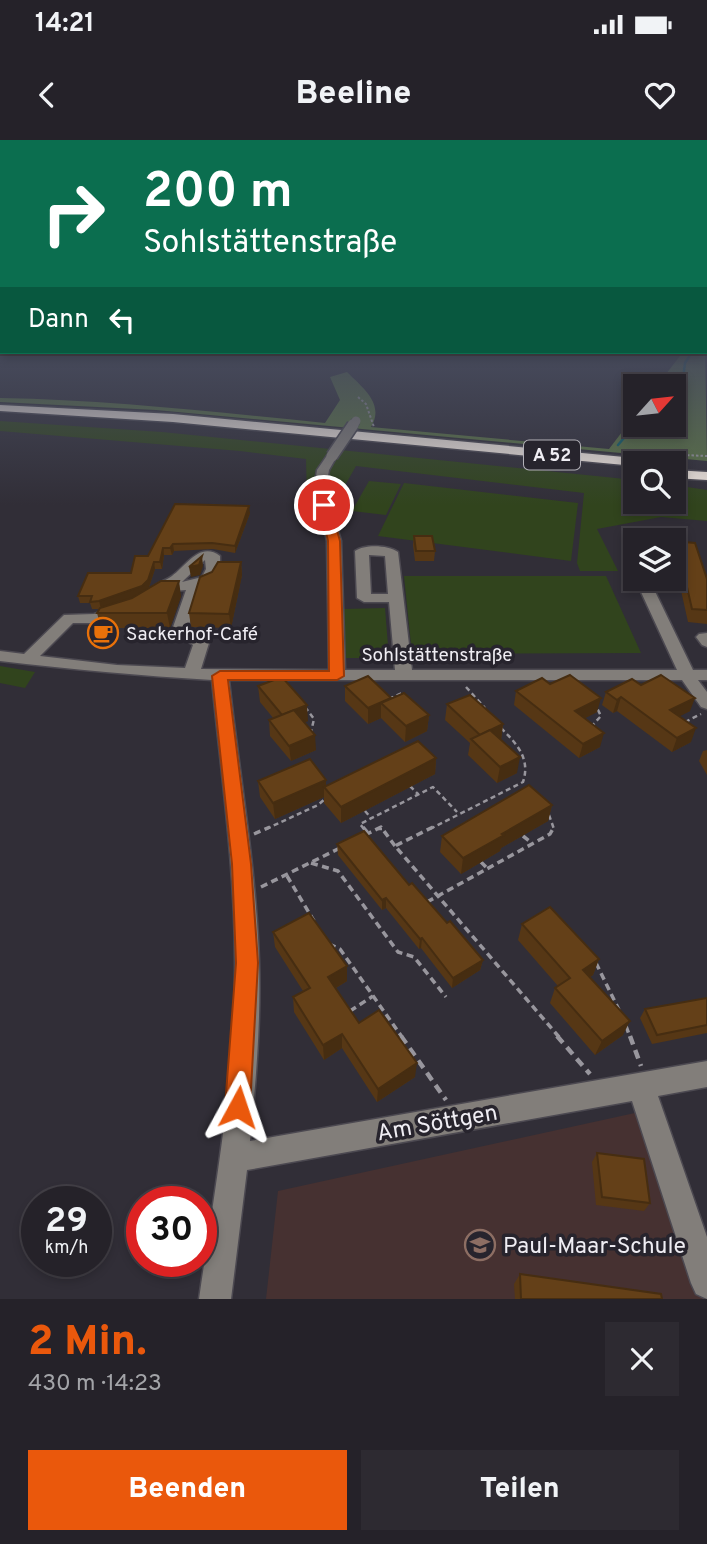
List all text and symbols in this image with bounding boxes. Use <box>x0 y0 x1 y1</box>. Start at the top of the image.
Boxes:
text: 14:21 <box>35 8 95 41</box>
text: Beeline <box>296 75 411 115</box>
icon: back <box>28 76 66 114</box>
icon: heart <box>641 76 679 114</box>
text: 200 m <box>143 163 293 225</box>
icon: right <box>28 168 119 259</box>
text: Sohlstättenstraße <box>143 224 397 264</box>
icon: left <box>103 301 141 339</box>
text: Dann <box>28 304 89 337</box>
north arrow <box>623 374 686 438</box>
map controls <box>623 374 686 591</box>
road number: A 52 <box>524 440 580 470</box>
button: search <box>623 451 686 514</box>
pin <box>294 475 354 535</box>
icon: arrive <box>305 486 343 524</box>
button: layers <box>623 528 686 591</box>
cafe icon: Sackerhof-Café <box>86 616 120 650</box>
place label: Sackerhof-Café <box>126 623 258 647</box>
street label: Sohlstättenstraße <box>362 644 512 668</box>
position arrow <box>201 1070 275 1144</box>
street label: Am Söttgen <box>375 1100 500 1149</box>
speed limit sign: 30 <box>126 1186 217 1277</box>
text: 29 <box>45 1200 88 1244</box>
school or university icon: Paul-Maar-Schule <box>463 1228 497 1262</box>
place label: Paul-Maar-Schule <box>503 1233 686 1262</box>
text: km/h <box>45 1237 88 1260</box>
text: 2 Min. <box>28 1317 147 1370</box>
button: close <box>605 1322 679 1396</box>
text: 430 m · 14:23 <box>28 1370 162 1399</box>
button: Beenden <box>28 1450 347 1530</box>
button: Teilen <box>361 1450 679 1530</box>

